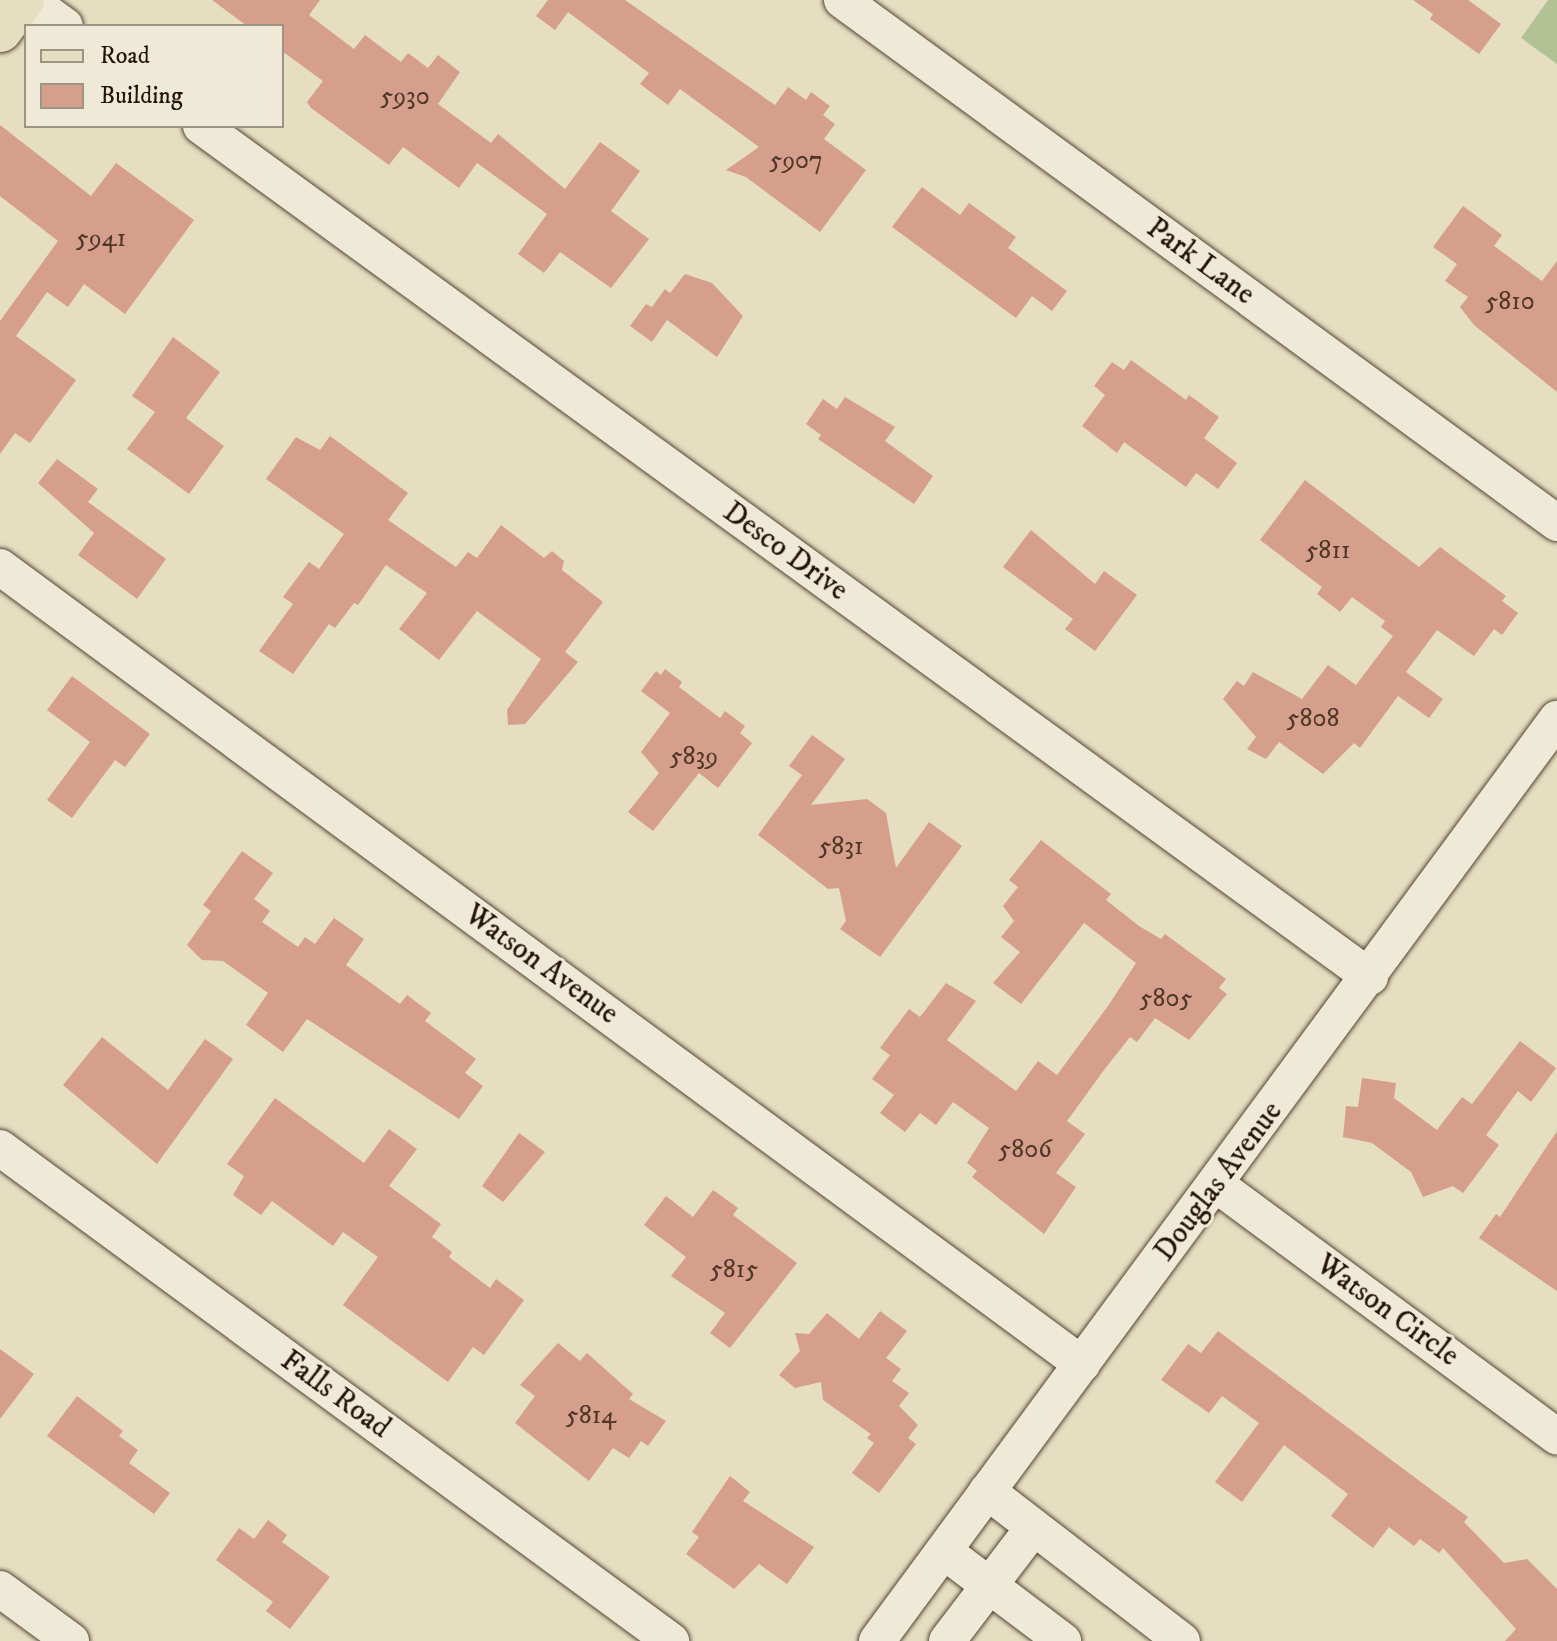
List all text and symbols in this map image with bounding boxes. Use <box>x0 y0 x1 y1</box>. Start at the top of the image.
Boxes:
legend <box>24 24 284 128</box>
text: Road <box>100 41 150 71</box>
text: Building <box>100 81 183 111</box>
house number: 5930 <box>380 81 430 113</box>
house number: 5907 <box>769 145 823 177</box>
street label: Park Lane <box>1139 211 1261 313</box>
house number: 5941 <box>76 223 126 255</box>
house number: 5810 <box>1485 286 1535 318</box>
street label: Desco Drive <box>716 495 854 609</box>
house number: 5811 <box>1306 535 1350 567</box>
house number: 5808 <box>1287 703 1339 735</box>
house number: 5839 <box>670 741 718 773</box>
house number: 5831 <box>818 831 864 863</box>
street label: Watson Avenue <box>457 897 625 1033</box>
house number: 5805 <box>1140 983 1192 1015</box>
street label: Douglas Avenue <box>1147 1095 1291 1269</box>
house number: 5806 <box>998 1134 1052 1166</box>
street label: Watson Circle <box>1309 1247 1465 1375</box>
house number: 5815 <box>710 1254 758 1286</box>
street label: Falls Road <box>273 1343 397 1447</box>
house number: 5814 <box>566 1400 616 1432</box>

